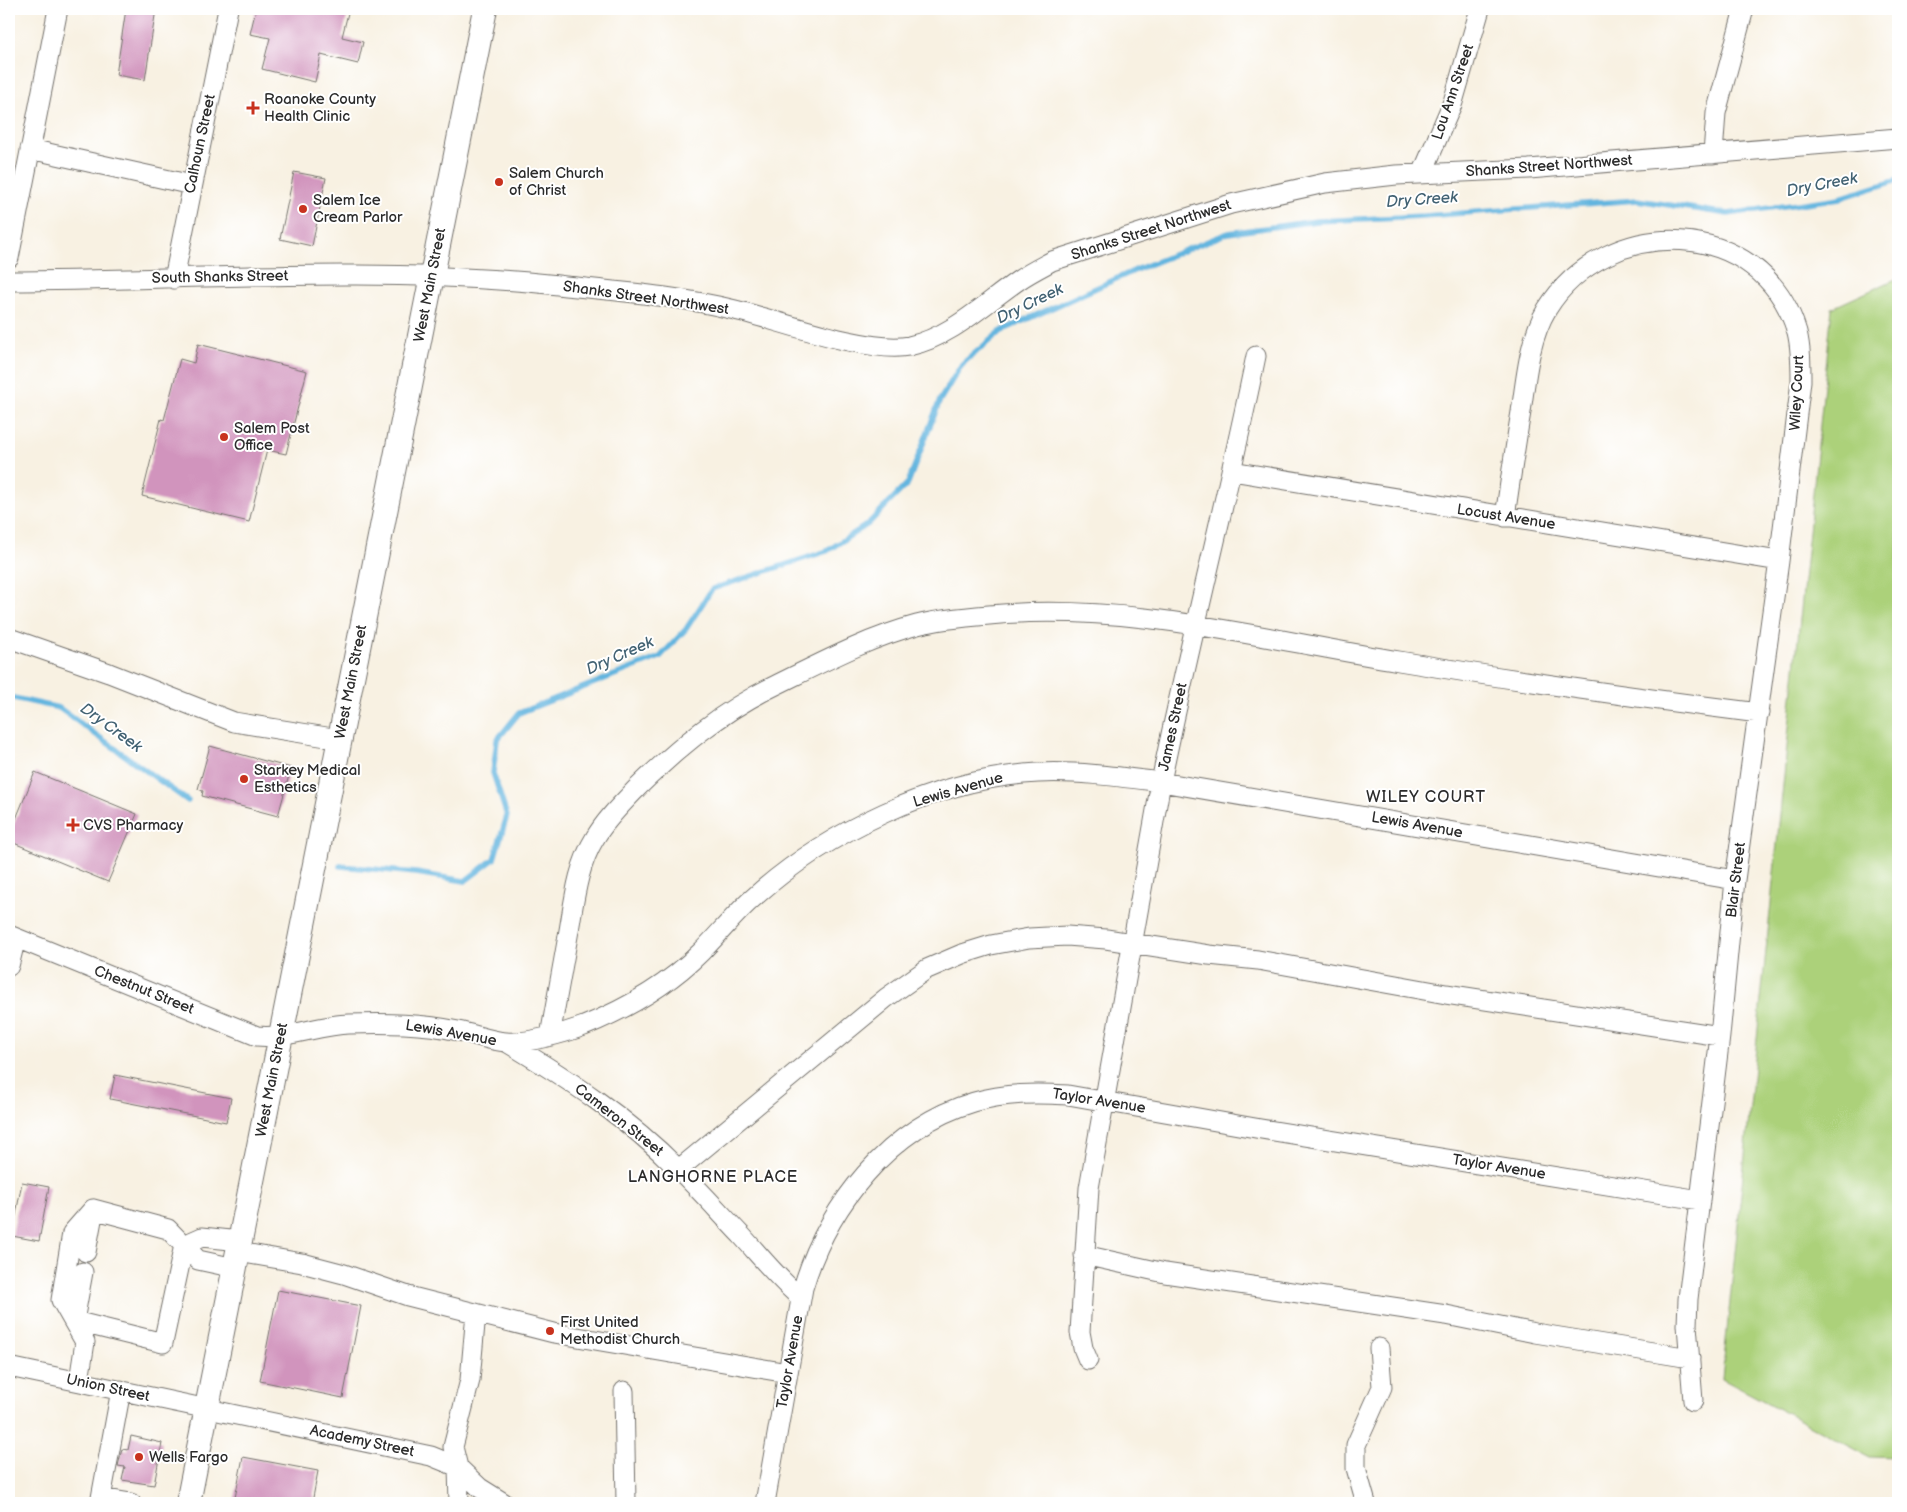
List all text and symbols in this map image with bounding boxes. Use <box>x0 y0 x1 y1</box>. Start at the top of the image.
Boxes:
street label: Lou Ann Street <box>1428 41 1478 142</box>
place label: Roanoke County Health Clinic <box>264 90 376 126</box>
street label: Calhoun Street <box>180 92 220 195</box>
marker: Roanoke County Health Clinic <box>246 101 260 115</box>
street label: Shanks Street Northwest <box>1465 151 1633 181</box>
place label: Salem Church of Christ <box>509 164 604 200</box>
water label: Dry Creek <box>1785 169 1860 201</box>
marker: Salem Church of Christ <box>493 176 505 188</box>
water label: Dry Creek <box>1385 188 1460 212</box>
place label: Salem Ice Cream Parlor <box>313 191 403 227</box>
street label: Shanks Street Northwest <box>1069 195 1234 265</box>
marker: Salem Ice Cream Parlor <box>297 203 309 215</box>
street label: West Main Street <box>410 226 450 344</box>
street label: South Shanks Street <box>152 266 289 288</box>
street label: Shanks Street Northwest <box>562 277 730 319</box>
water label: Dry Creek <box>993 279 1068 328</box>
street label: Wiley Court <box>1786 354 1808 431</box>
place label: Salem Post Office <box>234 419 310 455</box>
marker: Salem Post Office <box>218 431 230 443</box>
street label: Locust Avenue <box>1455 500 1557 534</box>
street label: West Main Street <box>331 623 371 741</box>
water label: Dry Creek <box>583 632 658 679</box>
street label: James Street <box>1154 681 1192 773</box>
water label: Dry Creek <box>76 699 147 758</box>
place label: Starkey Medical Esthetics <box>254 761 361 797</box>
street label: Lewis Avenue <box>911 768 1005 812</box>
marker: Starkey Medical Esthetics <box>238 773 250 785</box>
district label: WILEY COURT <box>1366 788 1486 807</box>
street label: Lewis Avenue <box>1370 808 1464 842</box>
place label: CVS Pharmacy <box>83 816 183 835</box>
marker: CVS Pharmacy <box>67 819 79 831</box>
street label: Blair Street <box>1722 841 1750 919</box>
street label: Chestnut Street <box>91 961 197 1019</box>
street label: Lewis Avenue <box>404 1016 498 1050</box>
street label: West Main Street <box>252 1021 292 1139</box>
street label: Cameron Street <box>571 1079 668 1161</box>
street label: Taylor Avenue <box>1051 1084 1147 1118</box>
street label: Taylor Avenue <box>1451 1150 1547 1184</box>
district label: LANGHORNE PLACE <box>628 1168 798 1187</box>
place label: First United Methodist Church <box>560 1313 680 1349</box>
street label: Taylor Avenue <box>772 1314 808 1410</box>
marker: First United Methodist Church <box>544 1325 556 1337</box>
street label: Union Street <box>65 1370 152 1406</box>
street label: Academy Street <box>308 1421 416 1461</box>
place label: Wells Fargo <box>149 1448 228 1467</box>
marker: Wells Fargo <box>133 1451 145 1463</box>

